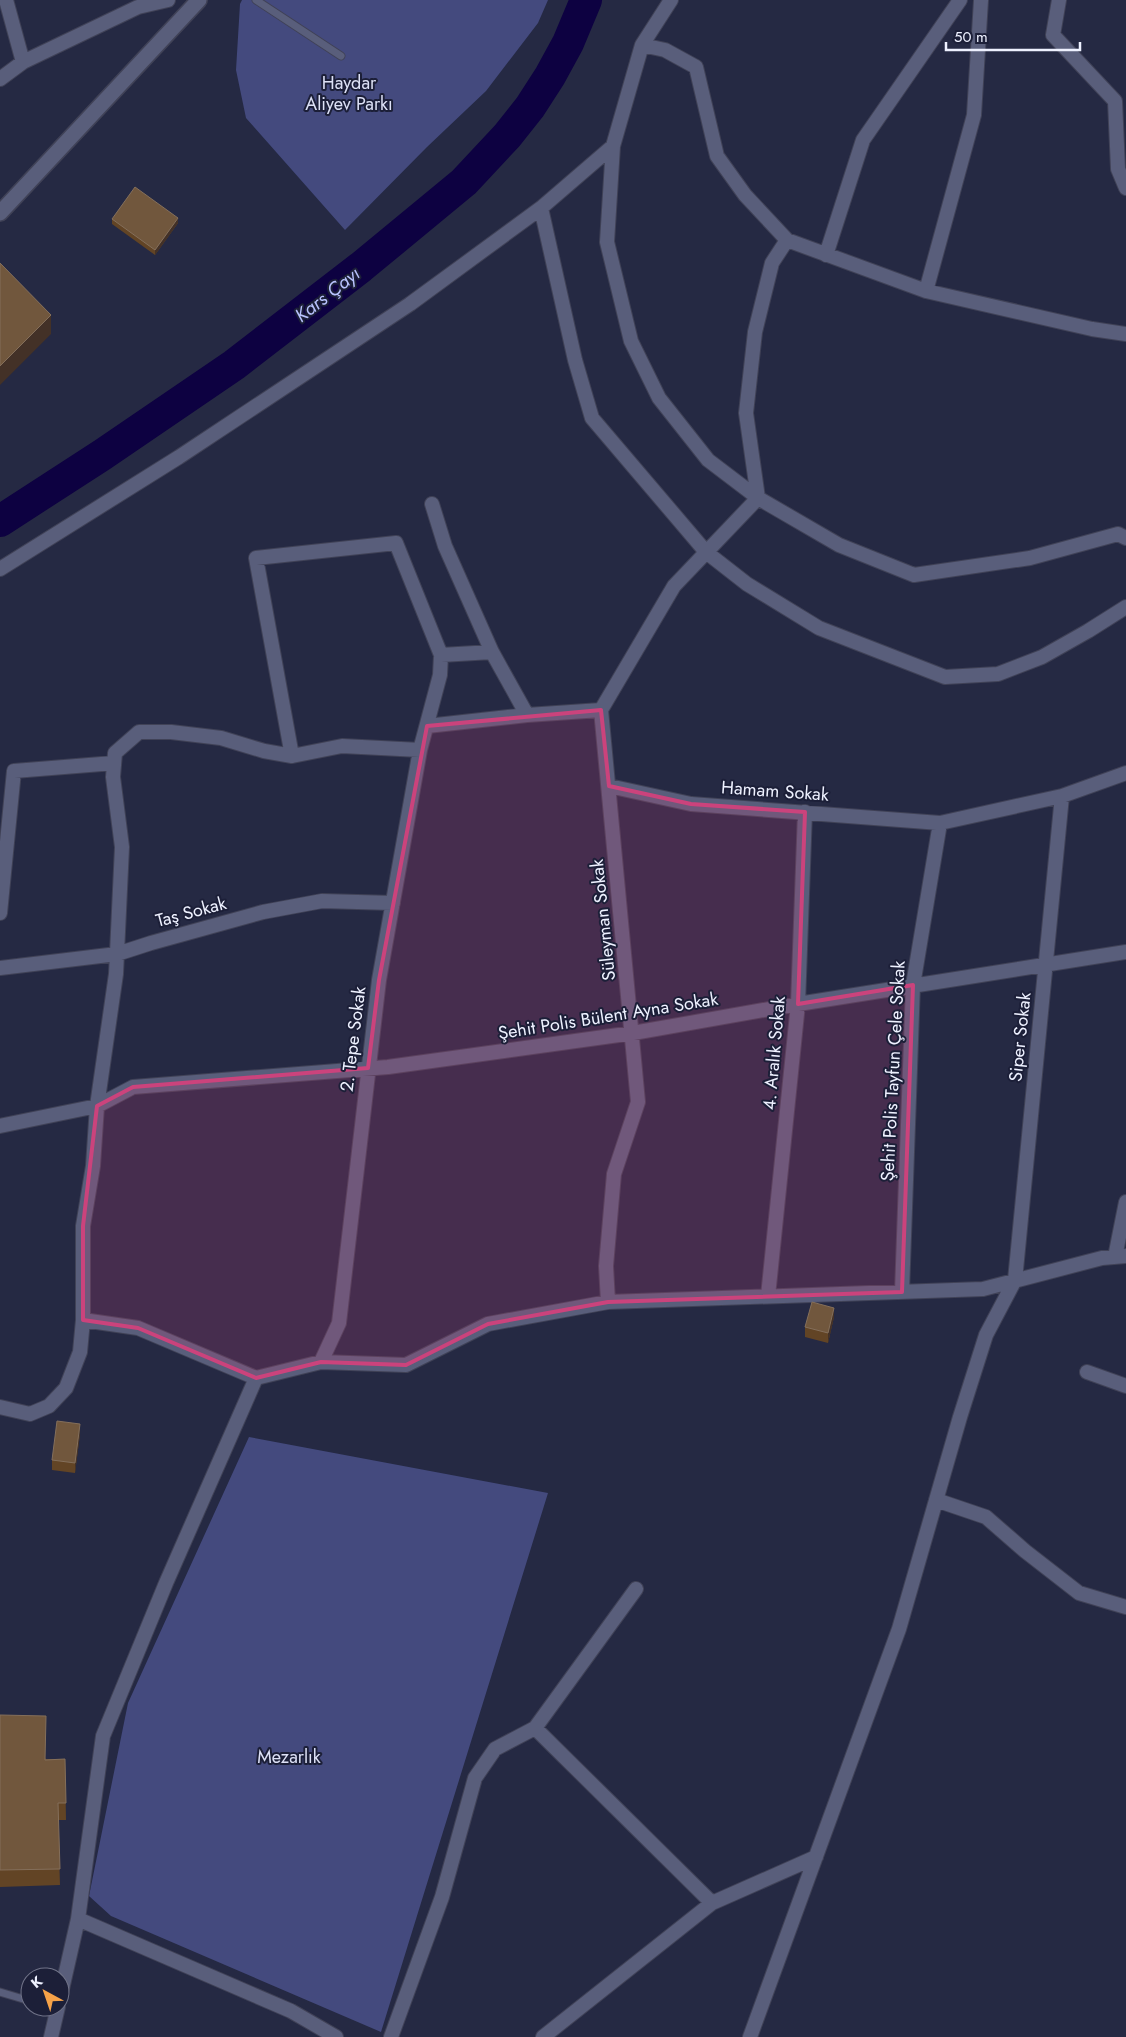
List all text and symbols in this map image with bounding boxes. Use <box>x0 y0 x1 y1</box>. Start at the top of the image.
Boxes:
scale bar <box>946 20 1080 52</box>
text: 50 m <box>954 26 988 48</box>
park label: Haydar Aliyev Parkı <box>305 70 393 117</box>
water label: Kars Çayı <box>289 260 366 329</box>
street label: Hamam Sokak <box>720 774 830 808</box>
street label: Süleyman Sokak <box>584 858 622 982</box>
street label: Taş Sokak <box>153 890 229 934</box>
street label: Şehit Polis Tayfun Çele Sokak <box>874 960 912 1182</box>
street label: 2. Tepe Sokak <box>334 985 372 1093</box>
street label: Şehit Polis Bülent Ayna Sokak <box>496 986 720 1046</box>
street label: Siper Sokak <box>1002 991 1038 1083</box>
street label: 4. Aralık Sokak <box>756 995 792 1111</box>
park label: Mezarlık <box>257 1744 321 1770</box>
north arrow <box>20 1967 70 2017</box>
text: K <box>26 1971 47 1993</box>

